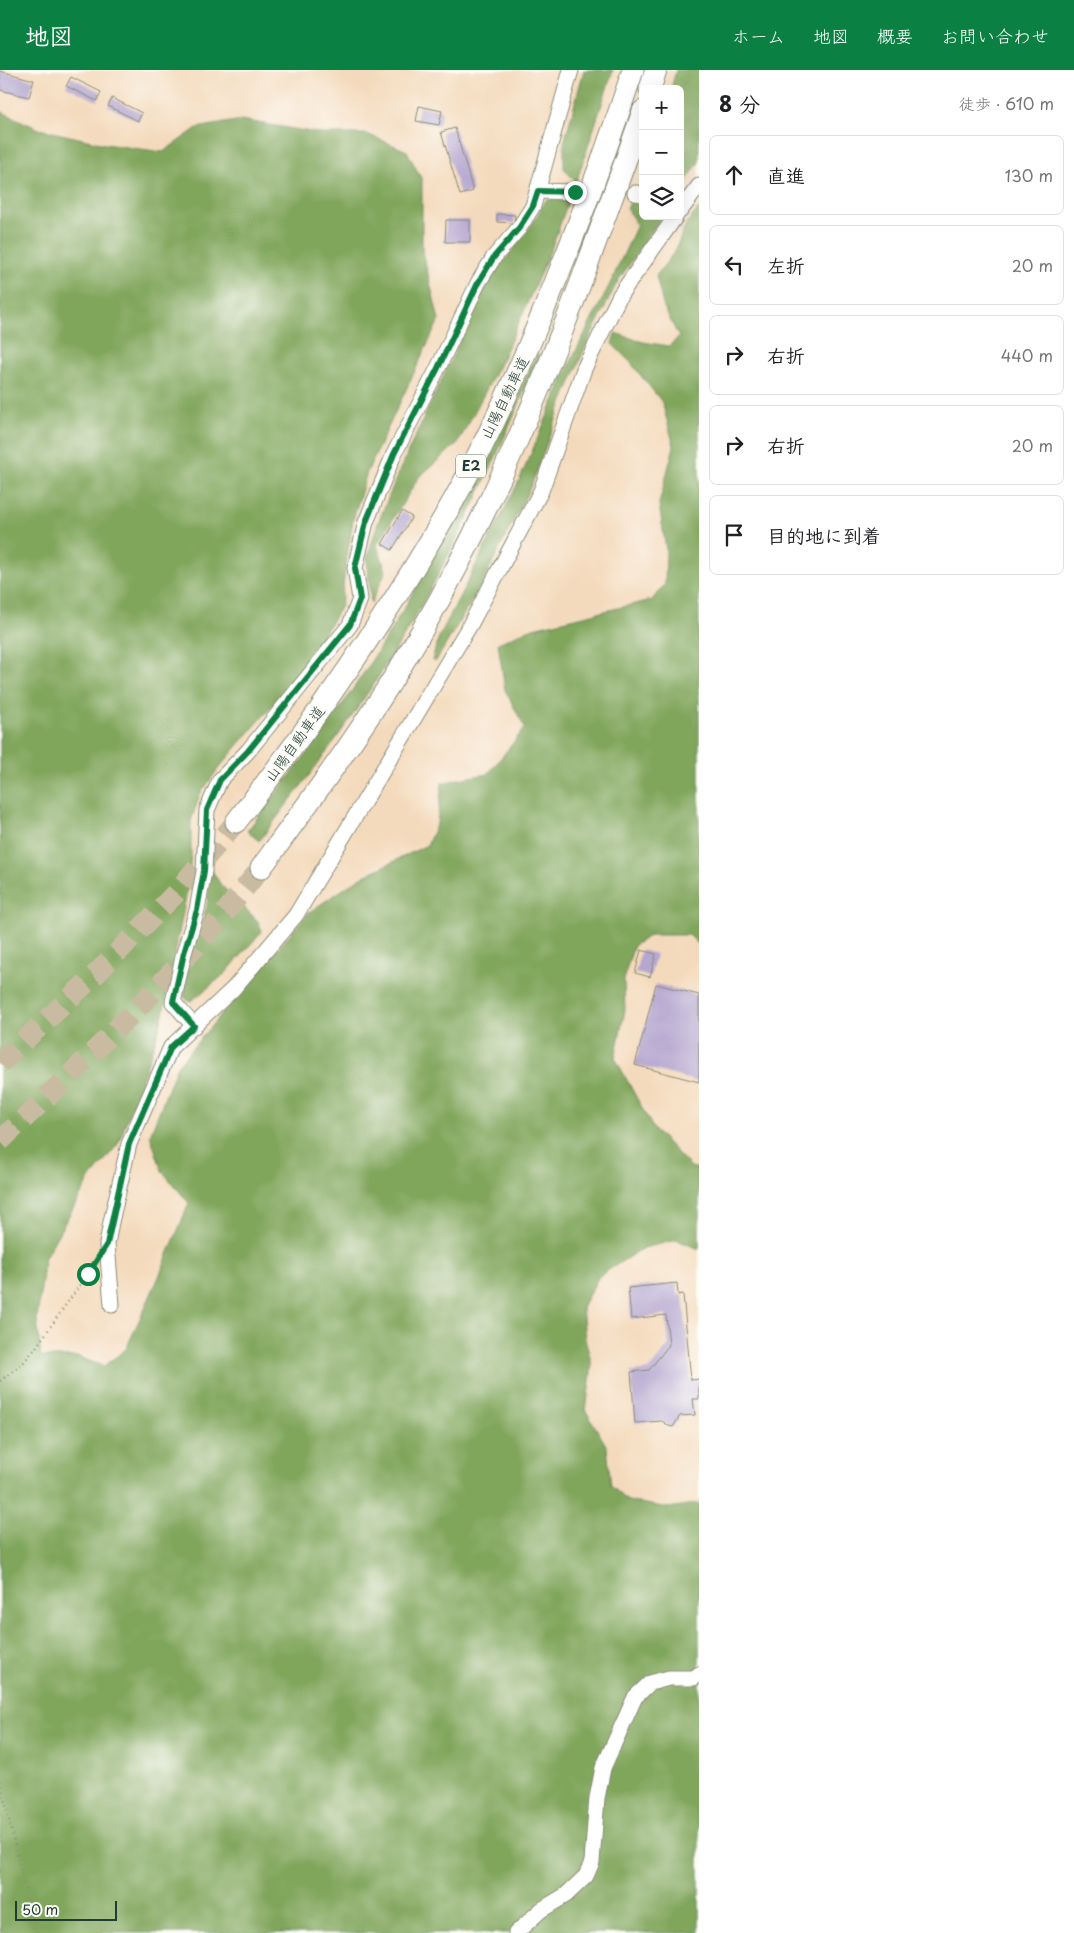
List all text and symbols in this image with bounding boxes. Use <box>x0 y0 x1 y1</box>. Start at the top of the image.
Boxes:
text: 地図 <box>25 17 73 53</box>
text: ホーム <box>732 22 785 49</box>
text: 地図 <box>813 22 849 49</box>
text: 概要 <box>877 22 913 49</box>
text: お問い合わせ <box>941 22 1049 49</box>
map controls <box>639 85 684 220</box>
button: + <box>639 85 684 130</box>
text: 8 分 <box>719 87 760 119</box>
text: 徒歩 · 610 m <box>959 91 1054 115</box>
button: − <box>639 130 684 175</box>
icon: ahead <box>720 161 748 189</box>
text: 直進 <box>767 161 805 189</box>
text: 130 m <box>1005 163 1053 187</box>
button: layers <box>639 175 684 220</box>
route end <box>564 181 587 204</box>
icon: left <box>720 251 748 279</box>
text: 左折 <box>767 251 805 279</box>
text: 20 m <box>1012 253 1053 277</box>
icon: right <box>720 341 748 369</box>
text: 右折 <box>767 341 805 369</box>
text: 440 m <box>1001 343 1053 367</box>
street label: 山陽自動車道 <box>474 352 534 443</box>
icon: right <box>720 431 748 459</box>
text: 右折 <box>767 431 805 459</box>
text: 20 m <box>1012 433 1053 457</box>
road number: E2 <box>456 454 486 478</box>
icon: arrive <box>720 521 748 549</box>
text: 目的地に到着 <box>767 521 881 549</box>
street label: 山陽自動車道 <box>258 700 330 786</box>
route start <box>77 1263 100 1286</box>
scale bar <box>15 1898 118 1921</box>
text: 50 m <box>22 1899 58 1920</box>

